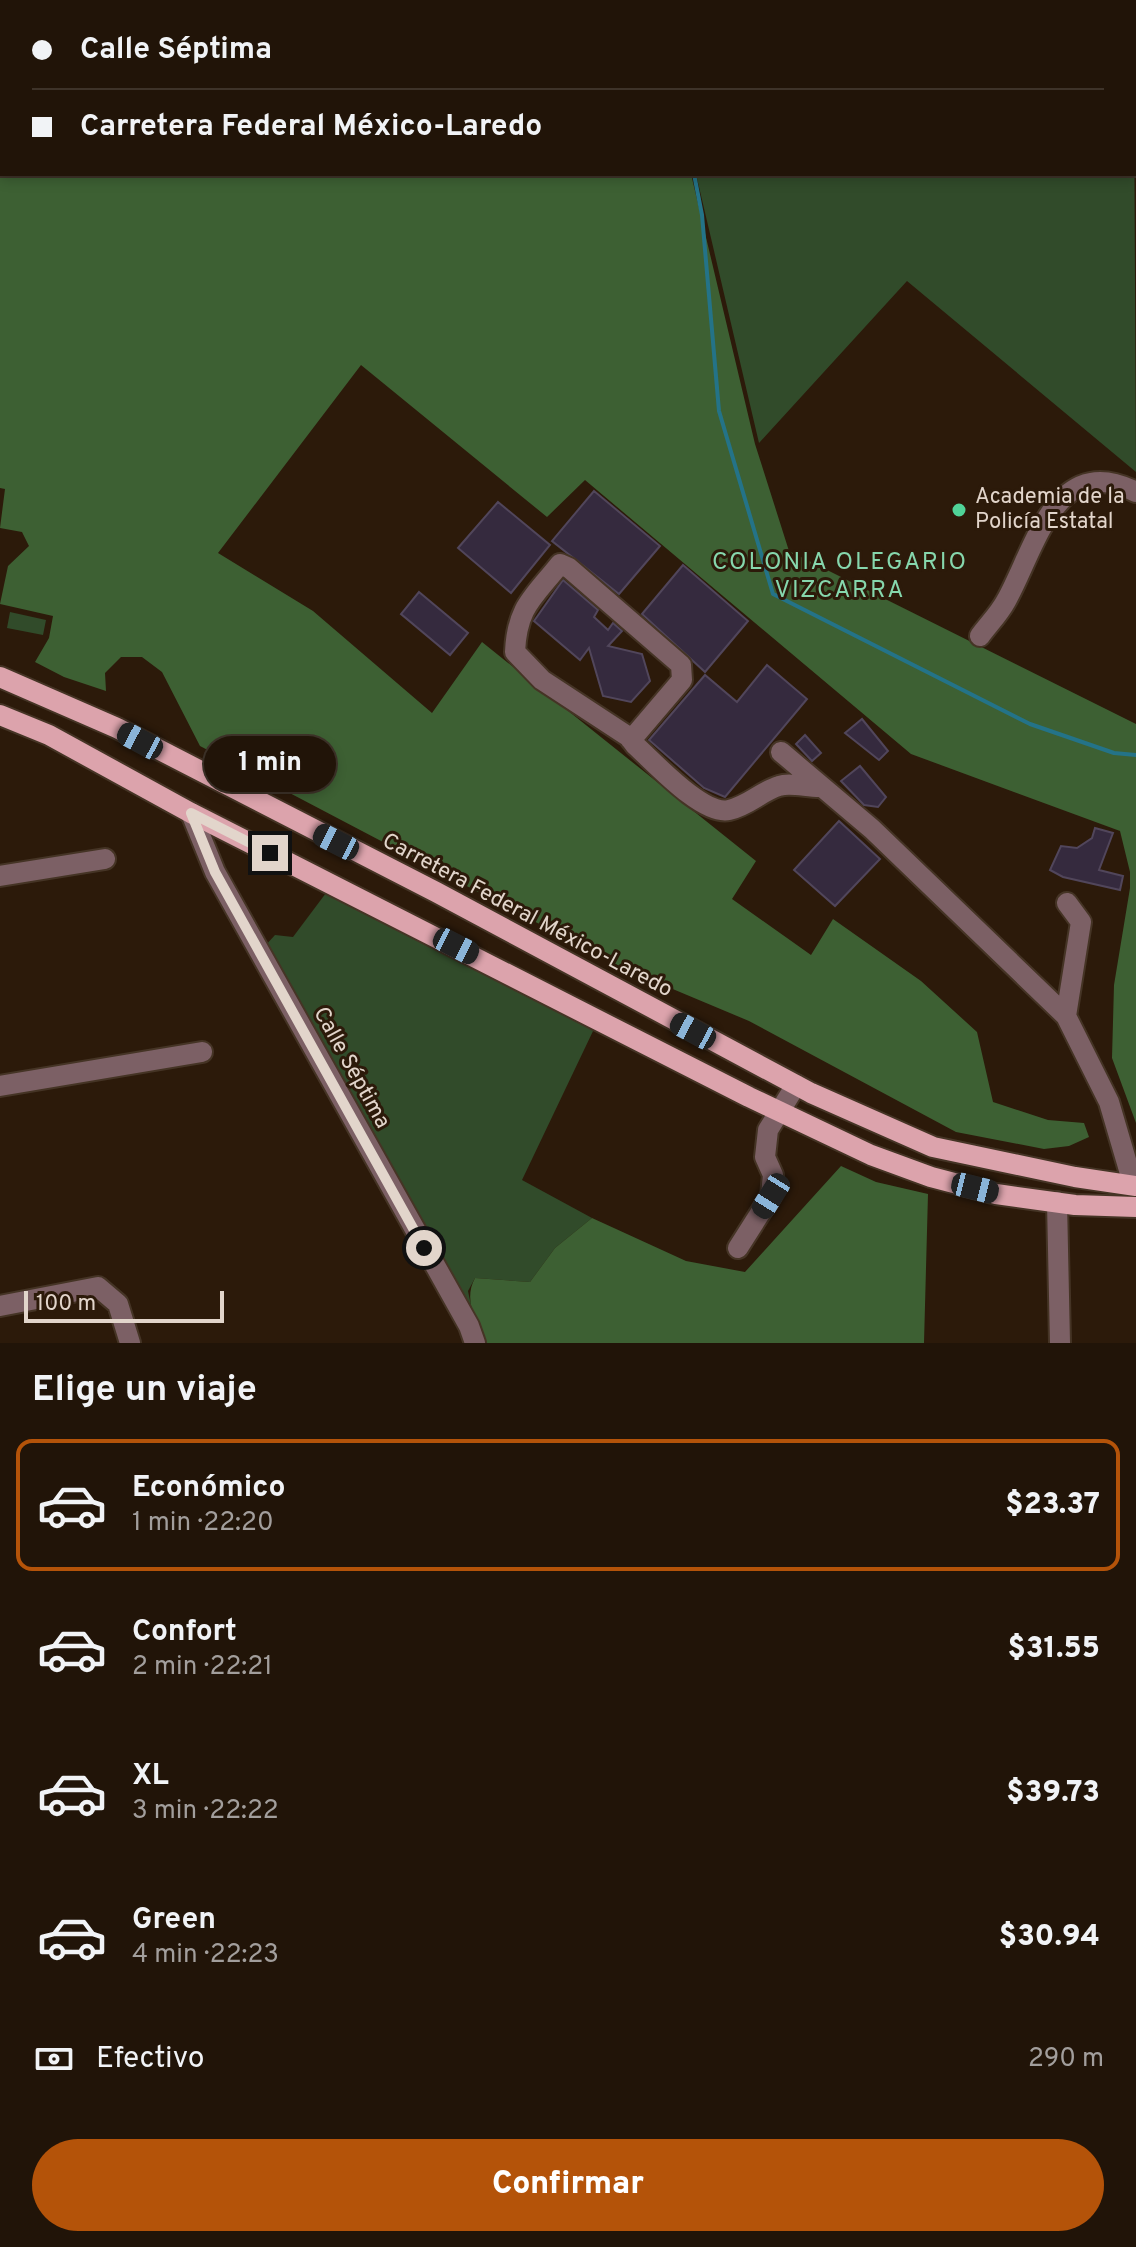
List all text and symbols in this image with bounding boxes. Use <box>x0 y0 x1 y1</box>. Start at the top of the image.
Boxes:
text: Calle Séptima <box>80 32 272 69</box>
text: Carretera Federal México-Laredo <box>80 109 542 146</box>
place label: Academia de la Policía Estatal <box>975 484 1125 536</box>
marker: Academia de la Policía Estatal <box>950 501 968 519</box>
district label: COLONIA OLEGARIO VIZCARRA <box>712 548 968 606</box>
car <box>113 719 167 763</box>
callout: 1 min <box>204 737 336 793</box>
text: 1 min <box>238 747 302 780</box>
car <box>309 820 363 864</box>
street label: Carretera Federal México-Laredo <box>377 828 677 1004</box>
route end <box>252 835 288 871</box>
car <box>429 924 483 968</box>
street label: Calle Séptima <box>306 1002 396 1134</box>
car <box>666 1009 720 1053</box>
car <box>748 1169 794 1223</box>
car <box>949 1171 1001 1205</box>
route start <box>406 1230 442 1266</box>
scale bar <box>24 1287 224 1323</box>
text: 100 m <box>36 1291 96 1318</box>
text: Elige un viaje <box>32 1368 257 1414</box>
icon: car <box>36 1469 108 1541</box>
text: Económico <box>132 1470 285 1507</box>
text: $23.37 <box>1005 1487 1100 1524</box>
text: 1 min · 22:20 <box>132 1507 274 1540</box>
icon: car <box>36 1613 108 1685</box>
text: Confort <box>132 1614 237 1651</box>
text: $31.55 <box>1007 1631 1100 1668</box>
text: 2 min · 22:21 <box>132 1651 273 1684</box>
icon: car <box>36 1757 108 1829</box>
text: XL <box>132 1758 169 1795</box>
text: $39.73 <box>1006 1775 1100 1812</box>
text: 3 min · 22:22 <box>132 1795 279 1828</box>
icon: car <box>36 1901 108 1973</box>
text: Green <box>132 1902 216 1939</box>
text: $30.94 <box>999 1919 1100 1956</box>
text: 4 min · 22:23 <box>132 1939 279 1972</box>
icon: cash <box>32 2037 76 2081</box>
text: Efectivo <box>96 2041 205 2078</box>
text: 290 m <box>1028 2043 1104 2076</box>
button: Confirmar <box>32 2139 1104 2231</box>

